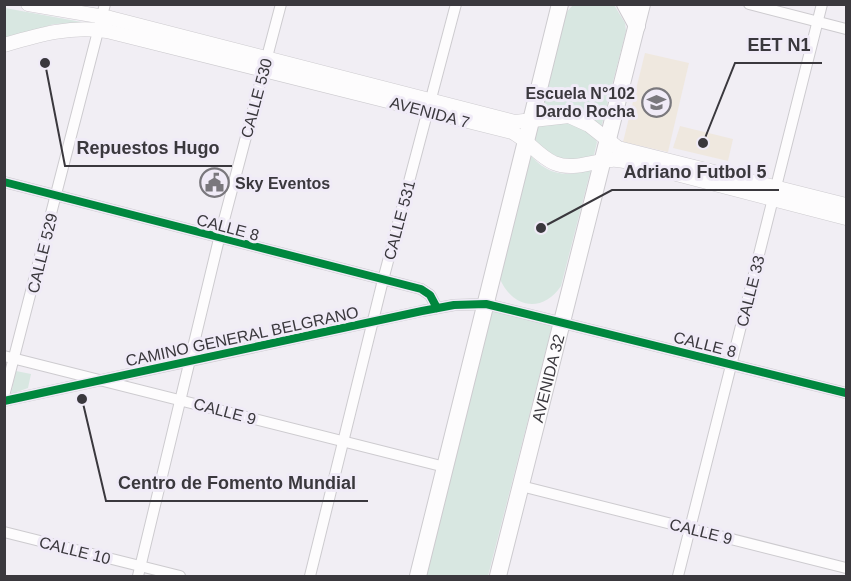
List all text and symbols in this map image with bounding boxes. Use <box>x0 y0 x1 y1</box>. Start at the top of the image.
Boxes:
callout: EET N1 <box>735 27 822 63</box>
text: EET N1 <box>747 35 811 55</box>
street label: CALLE 530 <box>238 56 275 140</box>
place label: Escuela N°102 Dardo Rocha <box>525 85 635 120</box>
school or university icon: Escuela N°102 Dardo Rocha <box>640 86 672 118</box>
street label: AVENIDA 7 <box>388 94 472 131</box>
callout: Repuestos Hugo <box>65 130 232 166</box>
text: Repuestos Hugo <box>76 138 220 158</box>
callout: Adriano Futbol 5 <box>612 154 779 190</box>
text: Adriano Futbol 5 <box>624 162 767 182</box>
public building icon: Sky Eventos <box>198 167 230 199</box>
place label: Sky Eventos <box>235 175 330 192</box>
street label: CALLE 531 <box>381 178 418 262</box>
street label: CALLE 529 <box>24 211 61 295</box>
street label: CALLE 8 <box>195 211 261 244</box>
street label: CALLE 33 <box>733 254 768 329</box>
street label: CAMINO GENERAL BELGRANO <box>124 303 360 370</box>
street label: CALLE 8 <box>672 328 738 361</box>
street label: AVENIDA 32 <box>529 332 568 424</box>
street label: CALLE 9 <box>192 395 258 428</box>
callout: Centro de Fomento Mundial <box>106 465 368 501</box>
text: Centro de Fomento Mundial <box>118 473 356 493</box>
street label: CALLE 9 <box>668 515 734 548</box>
street label: CALLE 10 <box>37 533 112 568</box>

